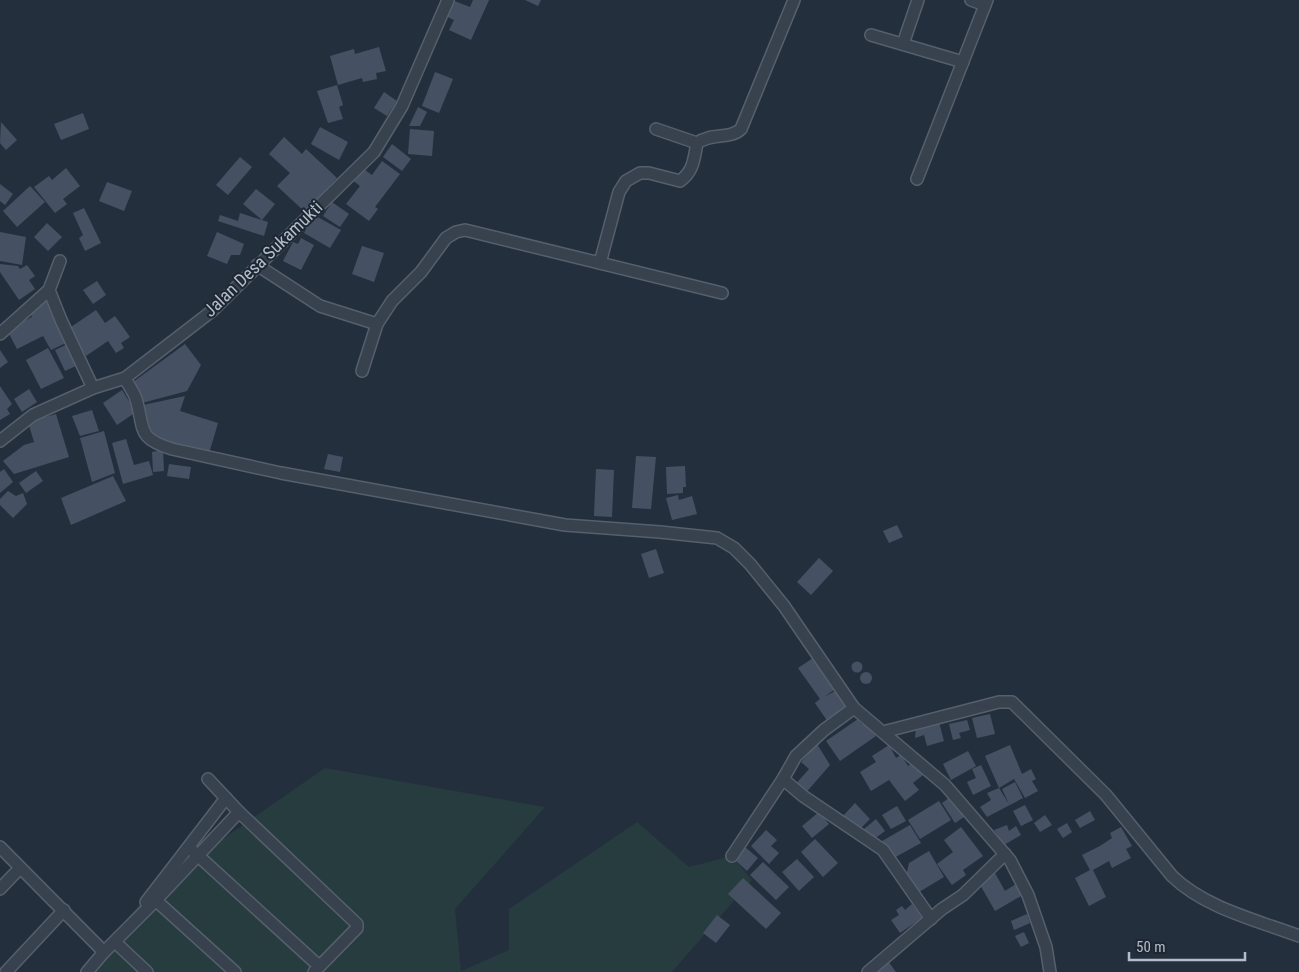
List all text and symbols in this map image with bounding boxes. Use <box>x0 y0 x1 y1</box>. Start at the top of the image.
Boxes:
street label: Jalan Desa Sukamukti <box>199 196 326 321</box>
scale bar <box>1129 930 1245 962</box>
text: 50 m <box>1136 938 1166 956</box>

